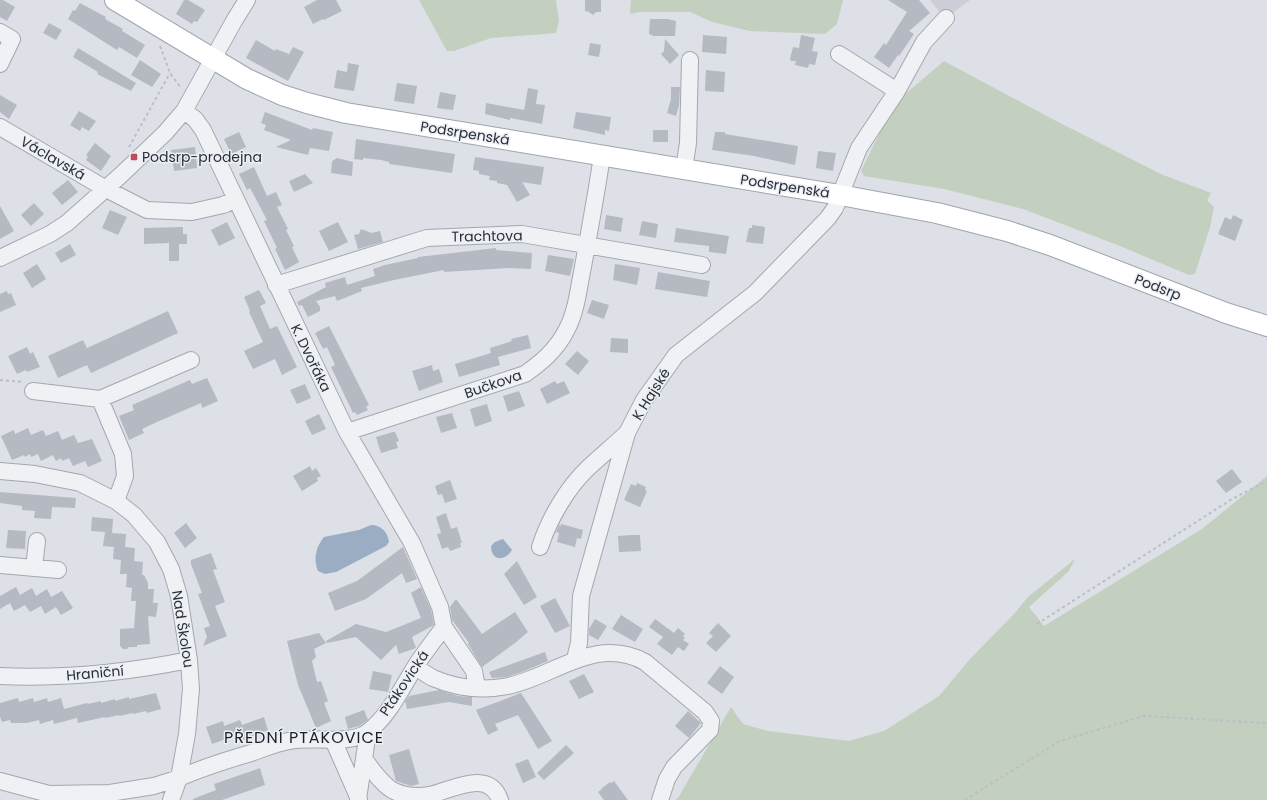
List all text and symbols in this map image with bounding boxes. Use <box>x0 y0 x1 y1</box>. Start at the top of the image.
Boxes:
street label: Podsrpenská <box>419 116 511 150</box>
street label: Václavská <box>17 131 89 185</box>
place label: Podsrp-prodejna <box>142 147 262 167</box>
marker: Podsrp-prodejna <box>129 152 139 162</box>
street label: Podsrpenská <box>739 169 831 203</box>
street label: Trachtova <box>451 225 523 247</box>
street label: Podsrp <box>1132 269 1184 305</box>
street label: K. Dvořáka <box>286 321 336 395</box>
street label: K Hajské <box>627 364 675 424</box>
street label: Bučkova <box>462 365 524 403</box>
street label: Nad Školou <box>167 589 199 669</box>
street label: Ptákovická <box>375 646 433 720</box>
street label: Hraniční <box>65 660 125 685</box>
district label: PŘEDNÍ PTÁKOVICE <box>224 726 384 749</box>

